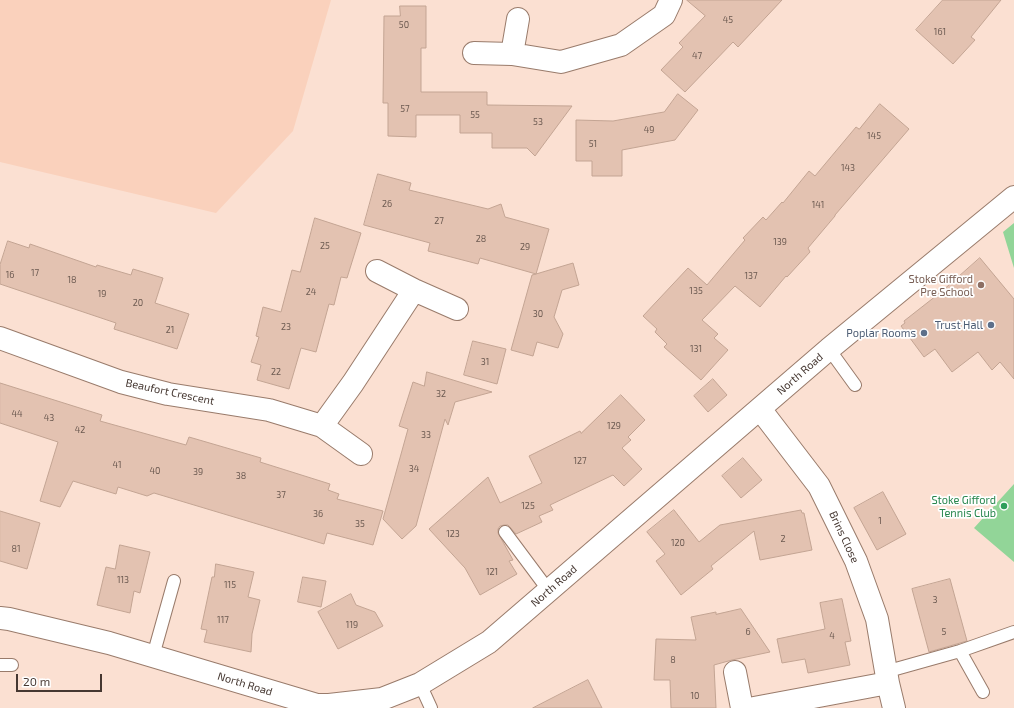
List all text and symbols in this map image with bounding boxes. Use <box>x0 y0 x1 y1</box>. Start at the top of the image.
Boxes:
house number: 45 <box>723 15 733 25</box>
house number: 50 <box>399 20 409 30</box>
house number: 161 <box>934 27 946 37</box>
house number: 47 <box>692 51 702 61</box>
house number: 57 <box>400 104 410 114</box>
house number: 55 <box>470 110 480 120</box>
house number: 53 <box>533 117 543 127</box>
house number: 49 <box>644 125 654 135</box>
house number: 145 <box>867 131 881 141</box>
house number: 51 <box>589 139 597 149</box>
house number: 143 <box>841 163 855 173</box>
house number: 26 <box>382 199 392 209</box>
house number: 141 <box>812 200 824 210</box>
house number: 27 <box>434 216 444 226</box>
house number: 28 <box>476 234 486 244</box>
house number: 139 <box>773 237 787 247</box>
house number: 25 <box>320 241 330 251</box>
house number: 29 <box>520 242 530 252</box>
house number: 17 <box>31 268 39 278</box>
house number: 16 <box>6 270 14 280</box>
house number: 137 <box>744 271 758 281</box>
place label: Stoke Gifford Pre School <box>908 272 973 298</box>
house number: 18 <box>67 275 77 285</box>
marker: Stoke Gifford Pre School <box>976 280 986 290</box>
house number: 135 <box>689 286 703 296</box>
house number: 24 <box>306 287 316 297</box>
house number: 19 <box>98 289 106 299</box>
house number: 20 <box>133 298 143 308</box>
house number: 30 <box>533 309 543 319</box>
place label: Trust Hall <box>935 318 983 332</box>
marker: Trust Hall <box>986 320 996 330</box>
house number: 23 <box>281 322 291 332</box>
house number: 21 <box>166 325 174 335</box>
place label: Poplar Rooms <box>846 326 916 340</box>
marker: Poplar Rooms <box>919 328 929 338</box>
house number: 131 <box>690 344 702 354</box>
street label: North Road <box>774 350 826 398</box>
house number: 31 <box>481 357 489 367</box>
house number: 22 <box>271 367 281 377</box>
street label: Beaufort Crescent <box>124 376 216 408</box>
house number: 32 <box>436 389 446 399</box>
house number: 44 <box>11 409 23 419</box>
house number: 43 <box>44 413 54 423</box>
house number: 129 <box>607 421 621 431</box>
house number: 42 <box>75 425 85 435</box>
house number: 33 <box>421 430 431 440</box>
house number: 127 <box>573 456 587 466</box>
house number: 41 <box>112 460 122 470</box>
house number: 34 <box>409 464 419 474</box>
house number: 40 <box>150 466 160 476</box>
house number: 39 <box>193 467 203 477</box>
house number: 38 <box>236 471 246 481</box>
house number: 37 <box>276 490 286 500</box>
place label: Stoke Gifford Tennis Club <box>931 493 996 519</box>
house number: 125 <box>521 501 535 511</box>
marker: Stoke Gifford Tennis Club <box>999 501 1009 511</box>
house number: 36 <box>313 509 323 519</box>
street label: Brins Close <box>826 509 862 565</box>
house number: 1 <box>878 516 882 526</box>
house number: 35 <box>355 519 365 529</box>
house number: 123 <box>446 529 460 539</box>
house number: 2 <box>780 534 786 544</box>
house number: 120 <box>671 538 685 548</box>
house number: 81 <box>11 544 21 554</box>
street label: North Road <box>528 562 580 610</box>
house number: 121 <box>486 567 498 577</box>
house number: 113 <box>117 575 129 585</box>
house number: 115 <box>224 580 236 590</box>
house number: 3 <box>932 595 938 605</box>
house number: 117 <box>217 615 229 625</box>
house number: 119 <box>346 620 358 630</box>
house number: 6 <box>745 627 751 637</box>
house number: 5 <box>942 627 946 637</box>
house number: 4 <box>829 631 835 641</box>
house number: 8 <box>670 655 676 665</box>
scale bar <box>18 666 104 692</box>
street label: North Road <box>216 669 274 699</box>
text: 20 m <box>23 674 50 688</box>
house number: 10 <box>690 691 700 701</box>

